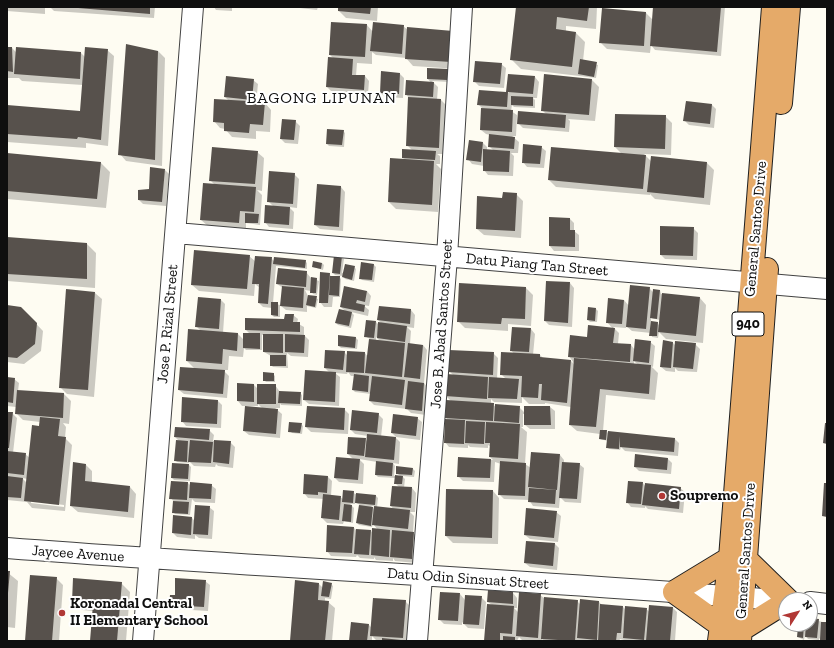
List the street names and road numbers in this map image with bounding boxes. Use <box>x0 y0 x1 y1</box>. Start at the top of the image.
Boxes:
street label: General Santos Drive <box>741 160 771 298</box>
street label: Jose B. Abad Santos Street <box>427 239 457 409</box>
street label: Datu Piang Tan Street <box>465 250 609 280</box>
street label: Jose P. Rizal Street <box>154 264 182 384</box>
road number: 940 <box>732 312 764 336</box>
street label: General Santos Drive <box>732 482 760 620</box>
street label: Jaycee Avenue <box>31 542 125 566</box>
street label: Datu Odin Sinsuat Street <box>387 564 549 594</box>

